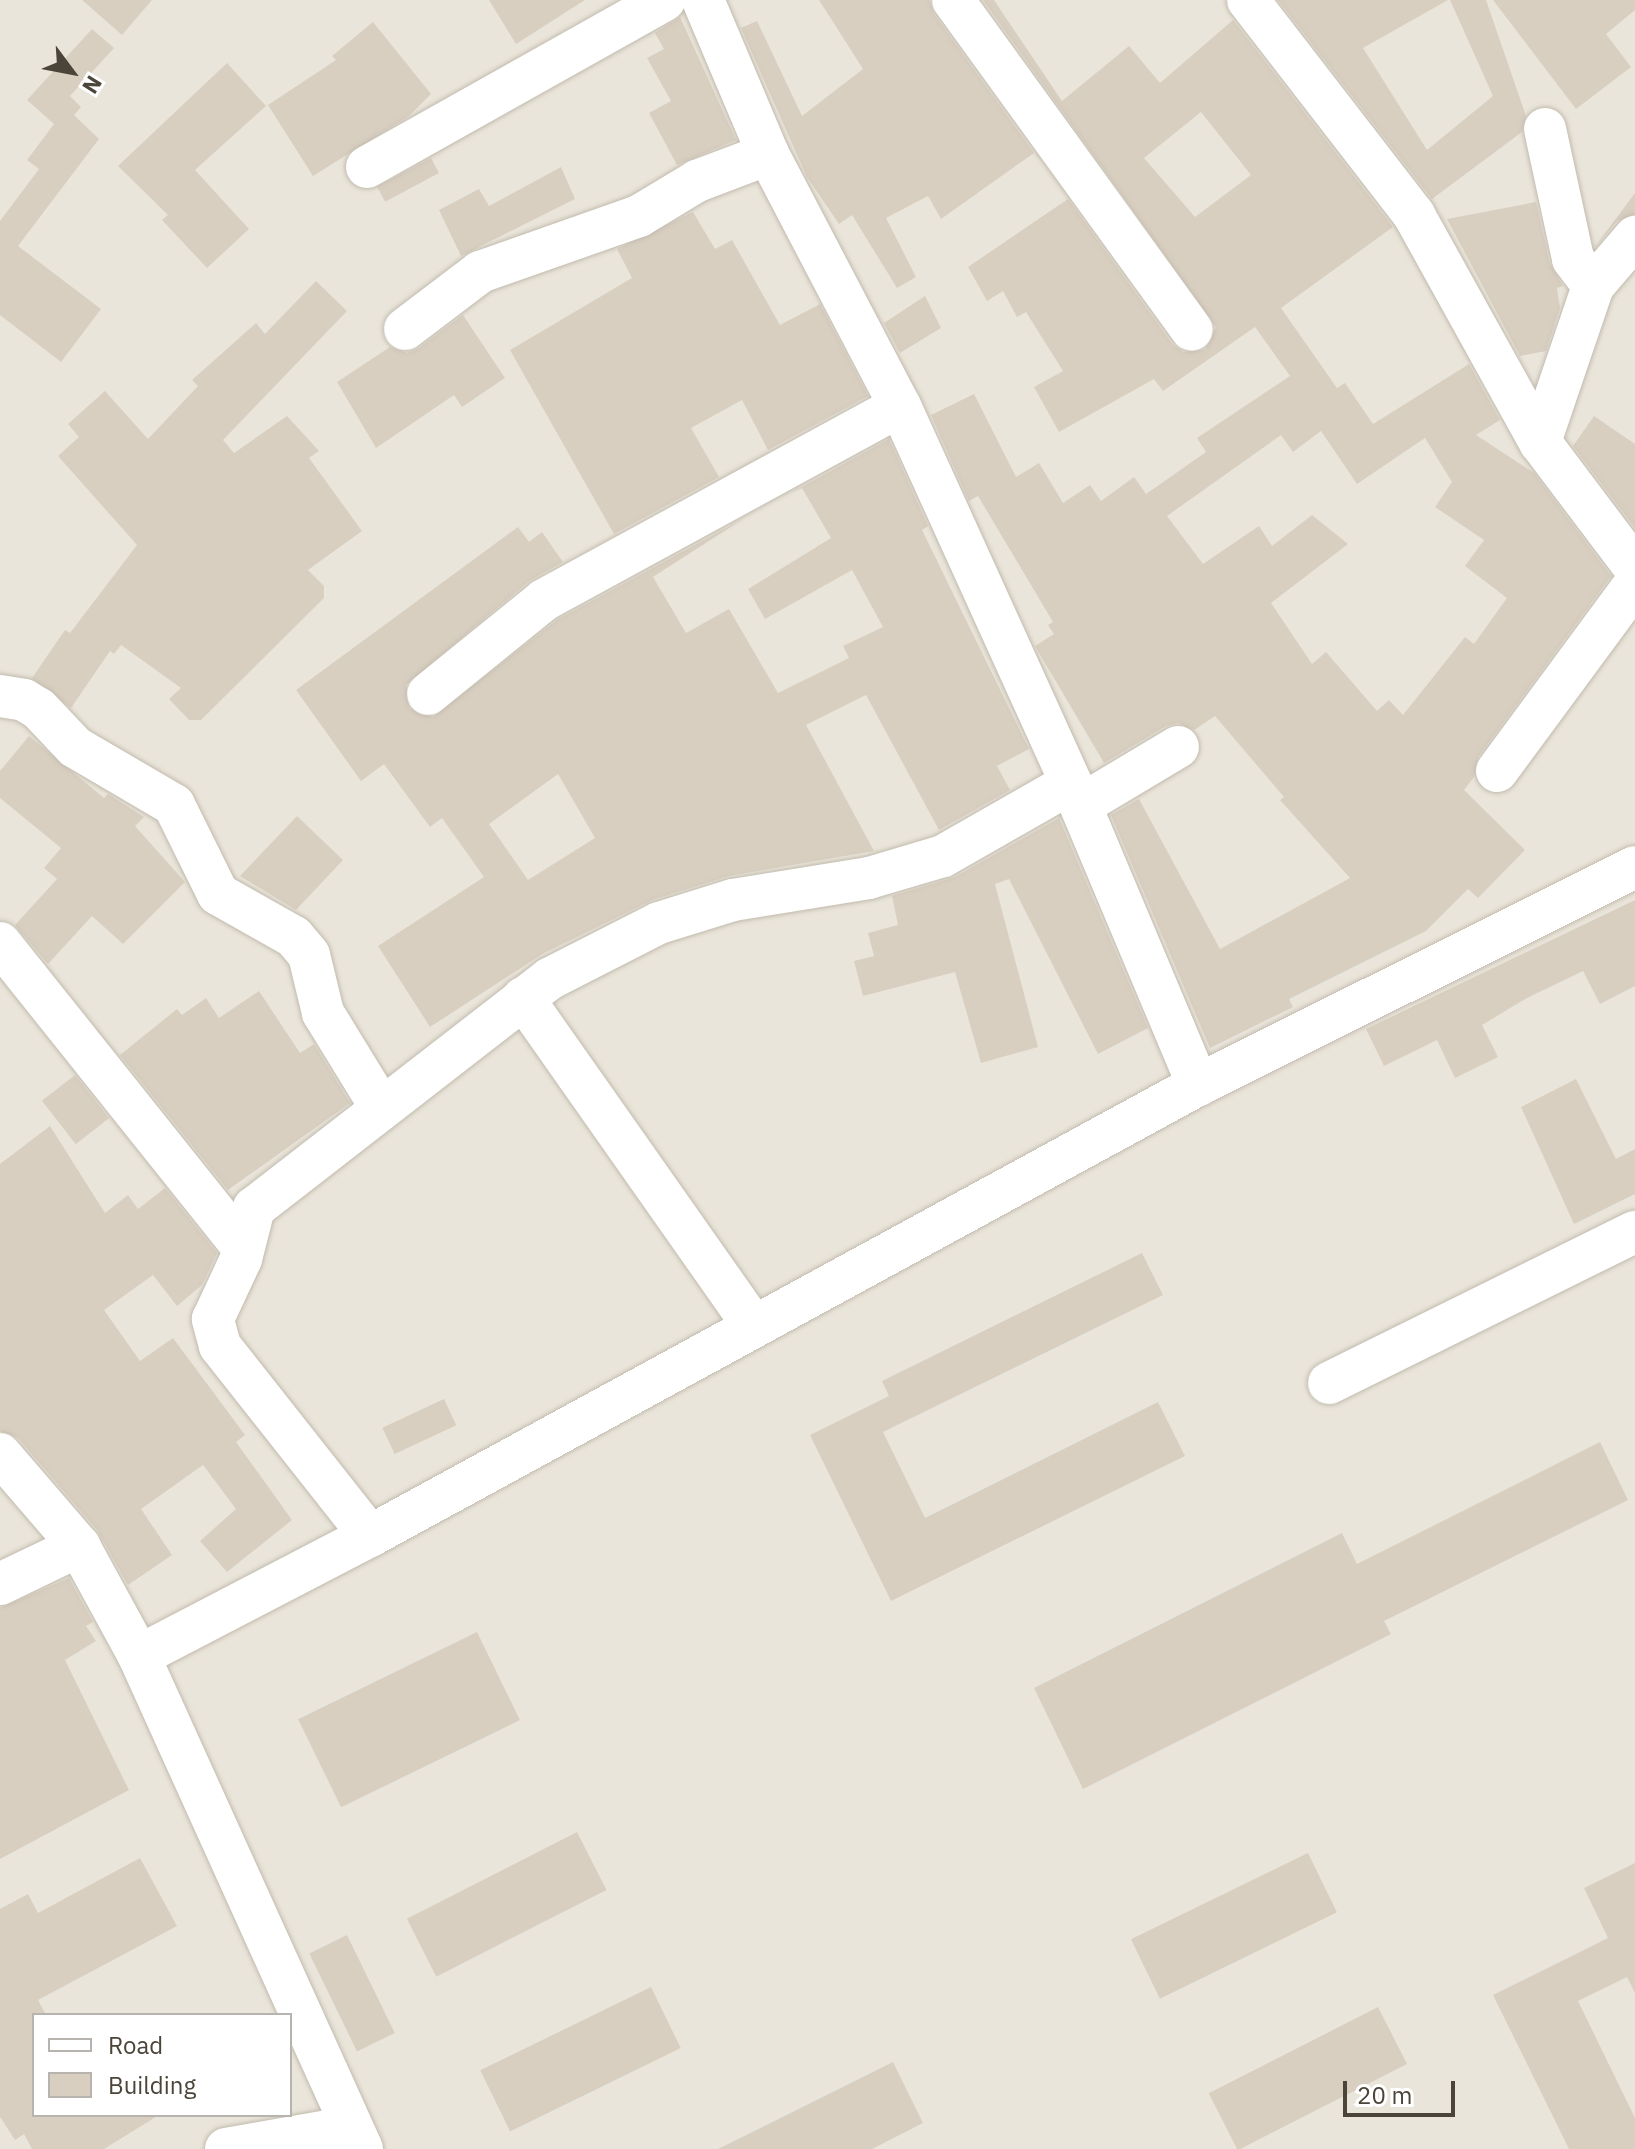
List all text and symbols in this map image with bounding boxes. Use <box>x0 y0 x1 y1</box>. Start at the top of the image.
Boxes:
north arrow <box>32 32 112 112</box>
text: N <box>76 71 109 99</box>
legend <box>32 2013 292 2117</box>
text: Road <box>108 2029 163 2061</box>
scale bar <box>1347 2065 1459 2115</box>
text: Building <box>108 2069 196 2101</box>
text: 20 m <box>1357 2079 1412 2111</box>

